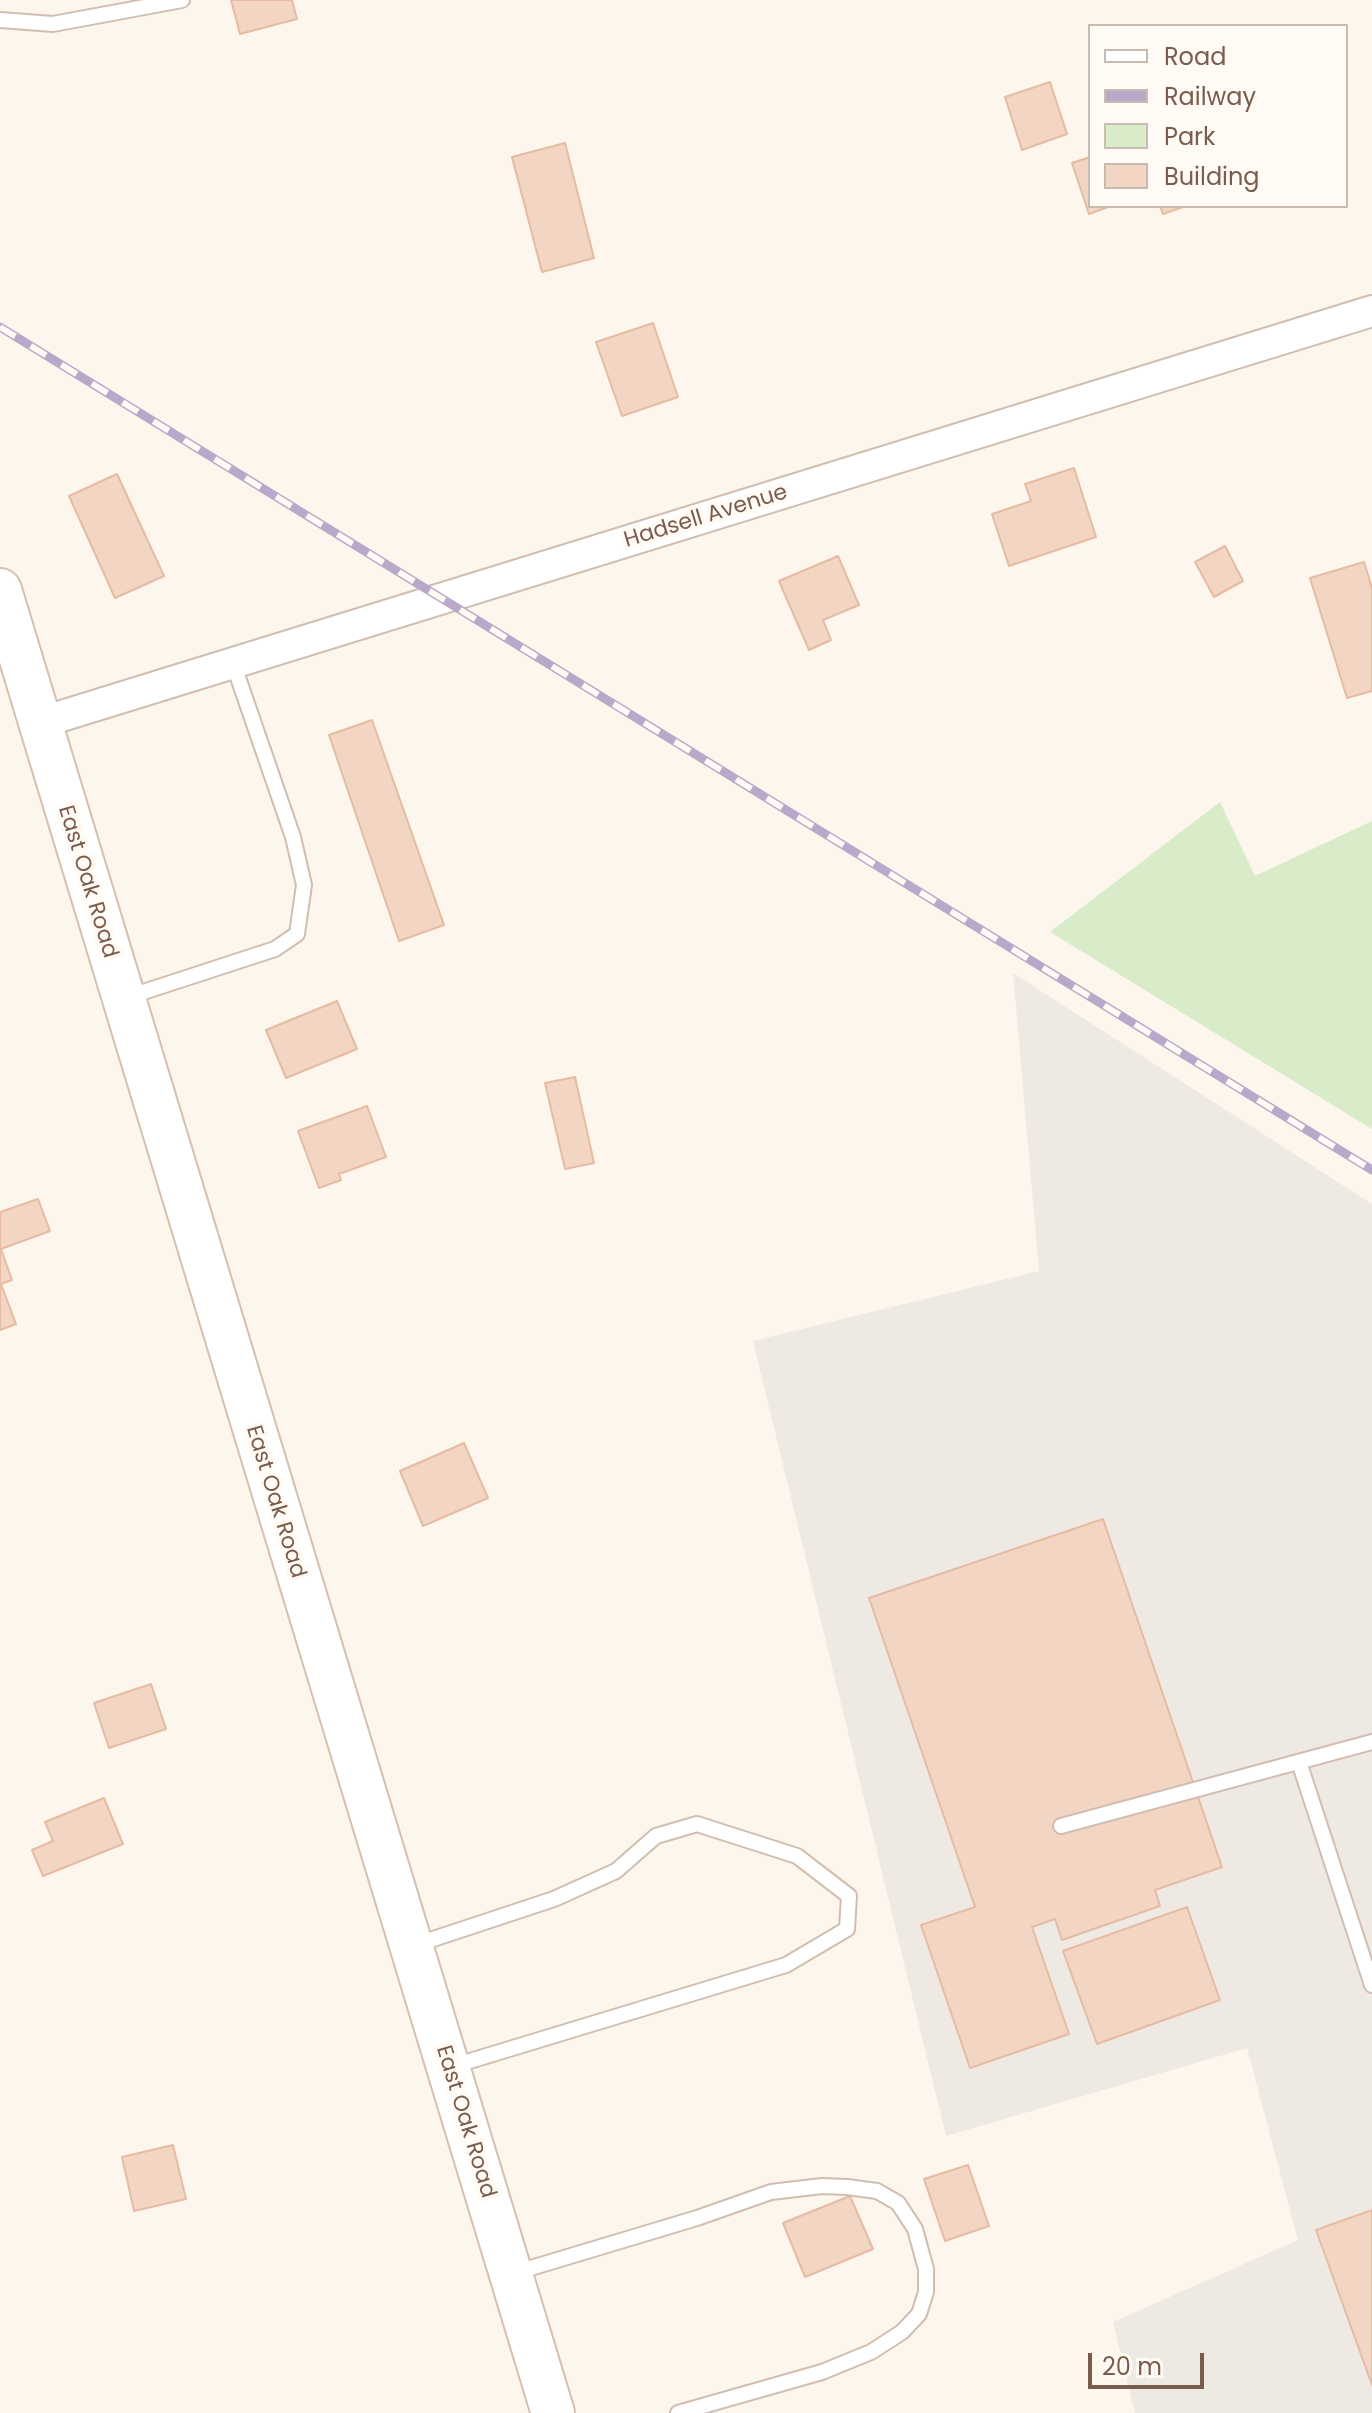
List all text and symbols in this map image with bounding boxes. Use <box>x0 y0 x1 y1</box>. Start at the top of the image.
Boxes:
legend <box>1088 24 1348 208</box>
text: Road <box>1164 40 1226 73</box>
text: Railway <box>1164 80 1256 113</box>
text: Park <box>1164 120 1215 153</box>
text: Building <box>1164 160 1260 193</box>
street label: Hadsell Avenue <box>621 480 791 554</box>
street label: East Oak Road <box>51 803 123 961</box>
street label: East Oak Road <box>239 1423 311 1581</box>
street label: East Oak Road <box>429 2043 501 2201</box>
scale bar <box>1092 2337 1208 2387</box>
text: 20 m <box>1102 2350 1162 2383</box>

